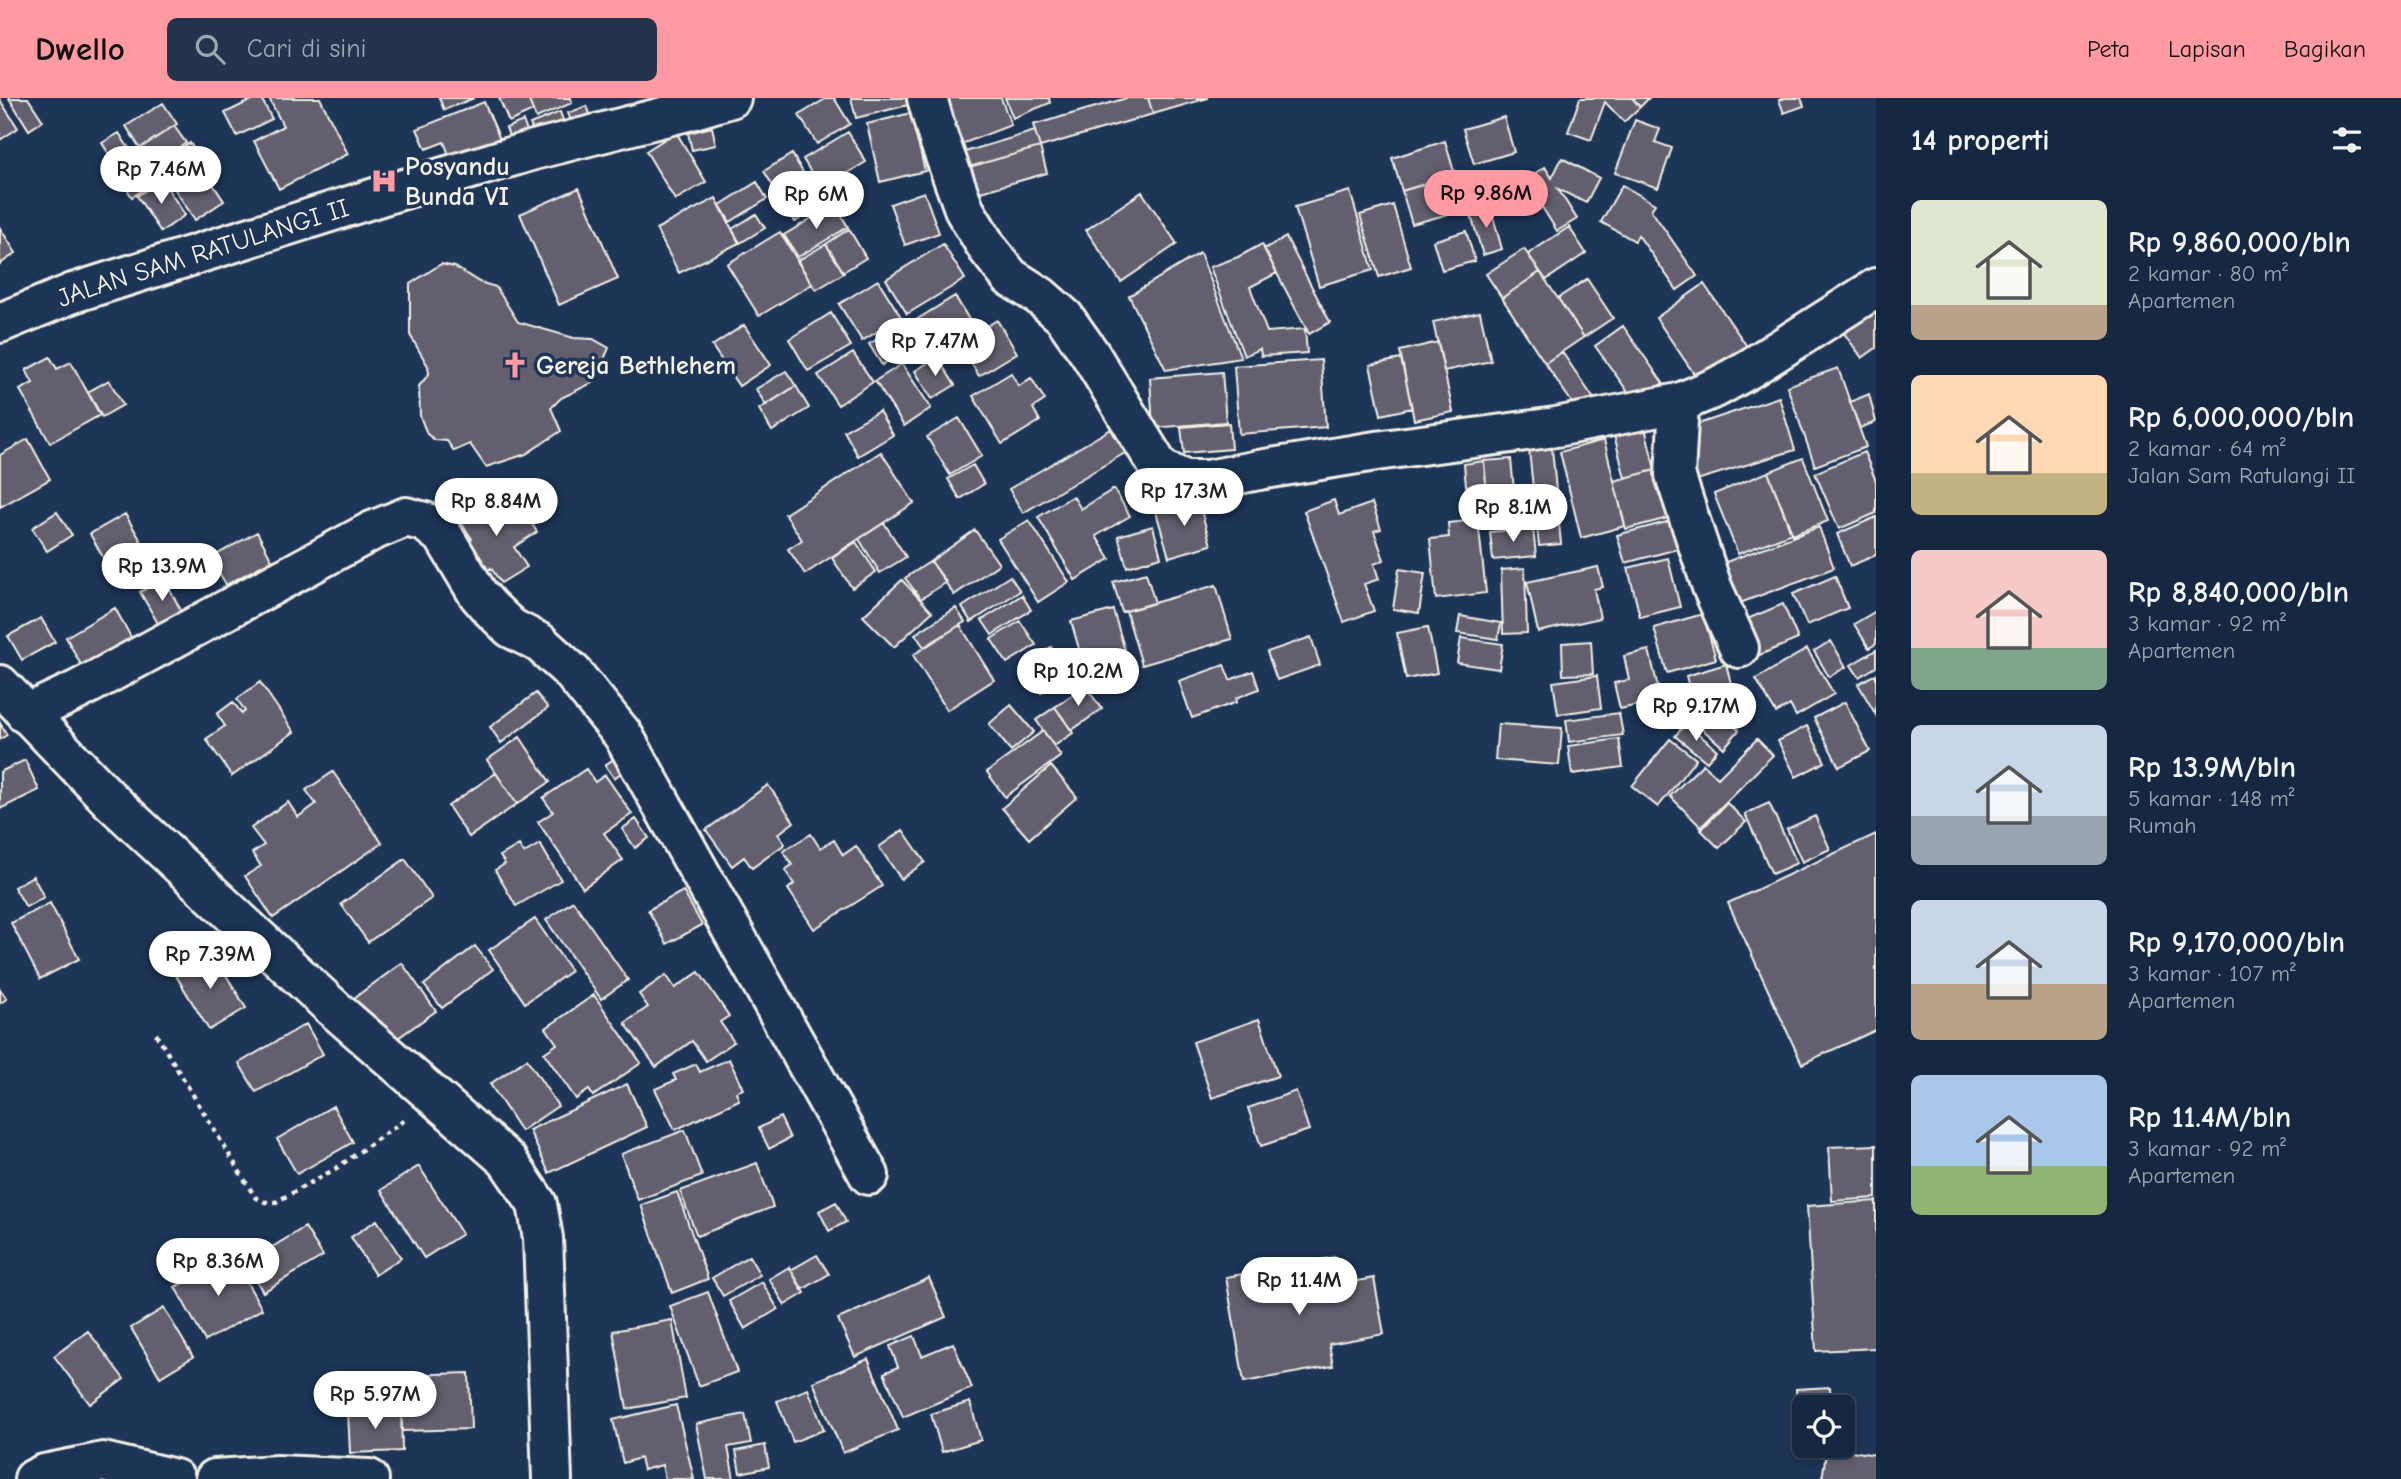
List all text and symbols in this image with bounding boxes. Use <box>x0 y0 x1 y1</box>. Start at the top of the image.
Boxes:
search box <box>167 18 657 81</box>
text: Dwello <box>35 30 125 68</box>
icon: search <box>191 30 229 68</box>
text: Cari di sini <box>247 34 367 64</box>
text: Peta <box>2087 35 2130 63</box>
text: Lapisan <box>2168 35 2246 63</box>
text: Bagikan <box>2284 35 2366 63</box>
icon: filters <box>2328 121 2366 159</box>
text: 14 properti <box>1911 123 2050 158</box>
pin: Rp 7.46M <box>89 146 233 206</box>
place label: Posyandu Bunda VI <box>405 152 510 212</box>
text: Rp 7.46M <box>116 155 206 182</box>
hospital icon: Posyandu Bunda VI <box>369 166 399 196</box>
pin: Rp 9.86M <box>1414 170 1558 230</box>
pin: Rp 6M <box>767 172 865 231</box>
text: Rp 9.86M <box>1440 179 1532 206</box>
text: Rp 6M <box>784 180 848 207</box>
street label: JALAN SAM RATULANGI II <box>53 193 353 314</box>
text: Rp 9,860,000/bln <box>2128 225 2351 260</box>
icon: home <box>1967 228 2051 312</box>
text: 2 kamar · 80 m² <box>2128 260 2288 287</box>
text: Apartemen <box>2128 287 2235 314</box>
pin: Rp 7.47M <box>863 318 1007 378</box>
text: Rp 7.47M <box>891 327 979 354</box>
church icon: Gereja Bethlehem <box>500 350 530 380</box>
place label: Gereja Bethlehem <box>536 351 736 381</box>
text: Rp 6,000,000/bln <box>2128 400 2354 435</box>
icon: home <box>1967 403 2051 487</box>
text: 2 kamar · 64 m² <box>2128 435 2286 462</box>
text: Jalan Sam Ratulangi II <box>2128 462 2355 489</box>
pin: Rp 17.3M <box>1112 468 1256 528</box>
text: Rp 17.3M <box>1140 477 1228 504</box>
pin: Rp 8.84M <box>424 478 568 538</box>
pin: Rp 8.1M <box>1448 484 1578 544</box>
text: Rp 8.84M <box>451 487 541 514</box>
text: Rp 8.1M <box>1474 493 1552 520</box>
pin: Rp 13.9M <box>90 544 234 603</box>
text: Rp 13.9M <box>118 552 206 579</box>
text: Rp 8,840,000/bln <box>2128 575 2349 610</box>
icon: home <box>1967 578 2051 662</box>
text: 3 kamar · 92 m² <box>2128 610 2286 637</box>
text: Apartemen <box>2128 637 2235 664</box>
pin: Rp 10.2M <box>1006 648 1150 708</box>
text: Rp 10.2M <box>1033 657 1123 684</box>
pin: Rp 9.17M <box>1624 684 1768 743</box>
text: Rp 9.17M <box>1652 692 1740 719</box>
text: Rp 13.9M/bln <box>2128 750 2296 785</box>
icon: home <box>1967 753 2051 837</box>
text: 5 kamar · 148 m² <box>2128 785 2295 812</box>
text: Rumah <box>2128 812 2197 839</box>
text: Rp 9,170,000/bln <box>2128 925 2345 960</box>
icon: home <box>1967 928 2051 1012</box>
pin: Rp 7.39M <box>138 932 282 991</box>
text: Rp 7.39M <box>165 940 255 967</box>
text: 3 kamar · 107 m² <box>2128 960 2296 987</box>
text: Apartemen <box>2128 987 2235 1014</box>
text: Rp 11.4M/bln <box>2128 1100 2291 1135</box>
icon: home <box>1967 1103 2051 1187</box>
text: 3 kamar · 92 m² <box>2128 1135 2286 1162</box>
text: Apartemen <box>2128 1162 2235 1189</box>
pin: Rp 8.36M <box>146 1238 290 1298</box>
text: Rp 8.36M <box>172 1247 264 1274</box>
pin: Rp 11.4M <box>1227 1258 1371 1317</box>
text: Rp 11.4M <box>1256 1266 1342 1293</box>
pin: Rp 5.97M <box>303 1372 447 1431</box>
text: Rp 5.97M <box>330 1380 420 1407</box>
map controls <box>1792 1395 1855 1458</box>
button: locate <box>1792 1395 1855 1458</box>

